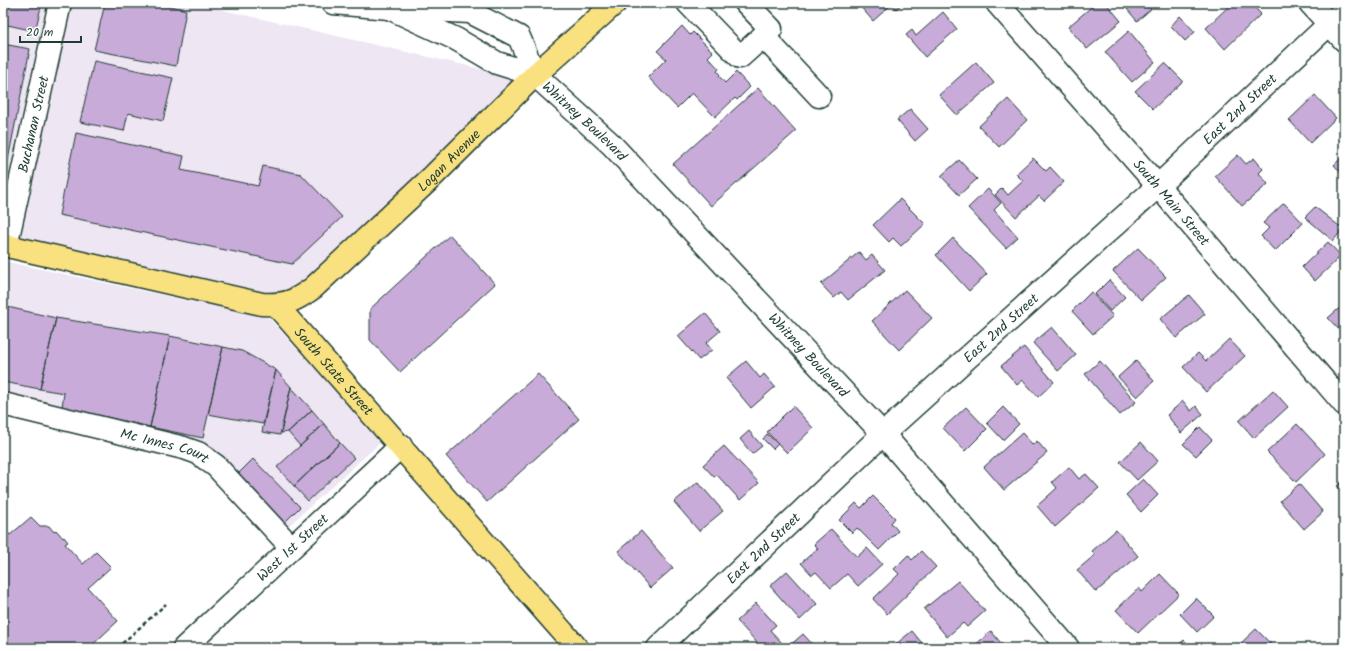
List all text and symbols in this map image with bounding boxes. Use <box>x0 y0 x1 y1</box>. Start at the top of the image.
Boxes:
scale bar <box>20 18 81 44</box>
text: 20 m <box>26 23 54 42</box>
street label: East 2nd Street <box>1198 68 1283 150</box>
street label: Buchanan Street <box>13 73 56 175</box>
street label: Whitney Boulevard <box>537 77 632 167</box>
street label: Logan Avenue <box>413 124 487 198</box>
street label: South Main Street <box>1127 155 1215 252</box>
street label: East 2nd Street <box>959 288 1045 369</box>
street label: Whitney Boulevard <box>763 308 854 404</box>
street label: South State Street <box>288 323 379 421</box>
street label: Mc Innes Court <box>118 423 214 470</box>
street label: East 2nd Street <box>722 507 806 590</box>
street label: West 1st Street <box>252 508 334 587</box>

